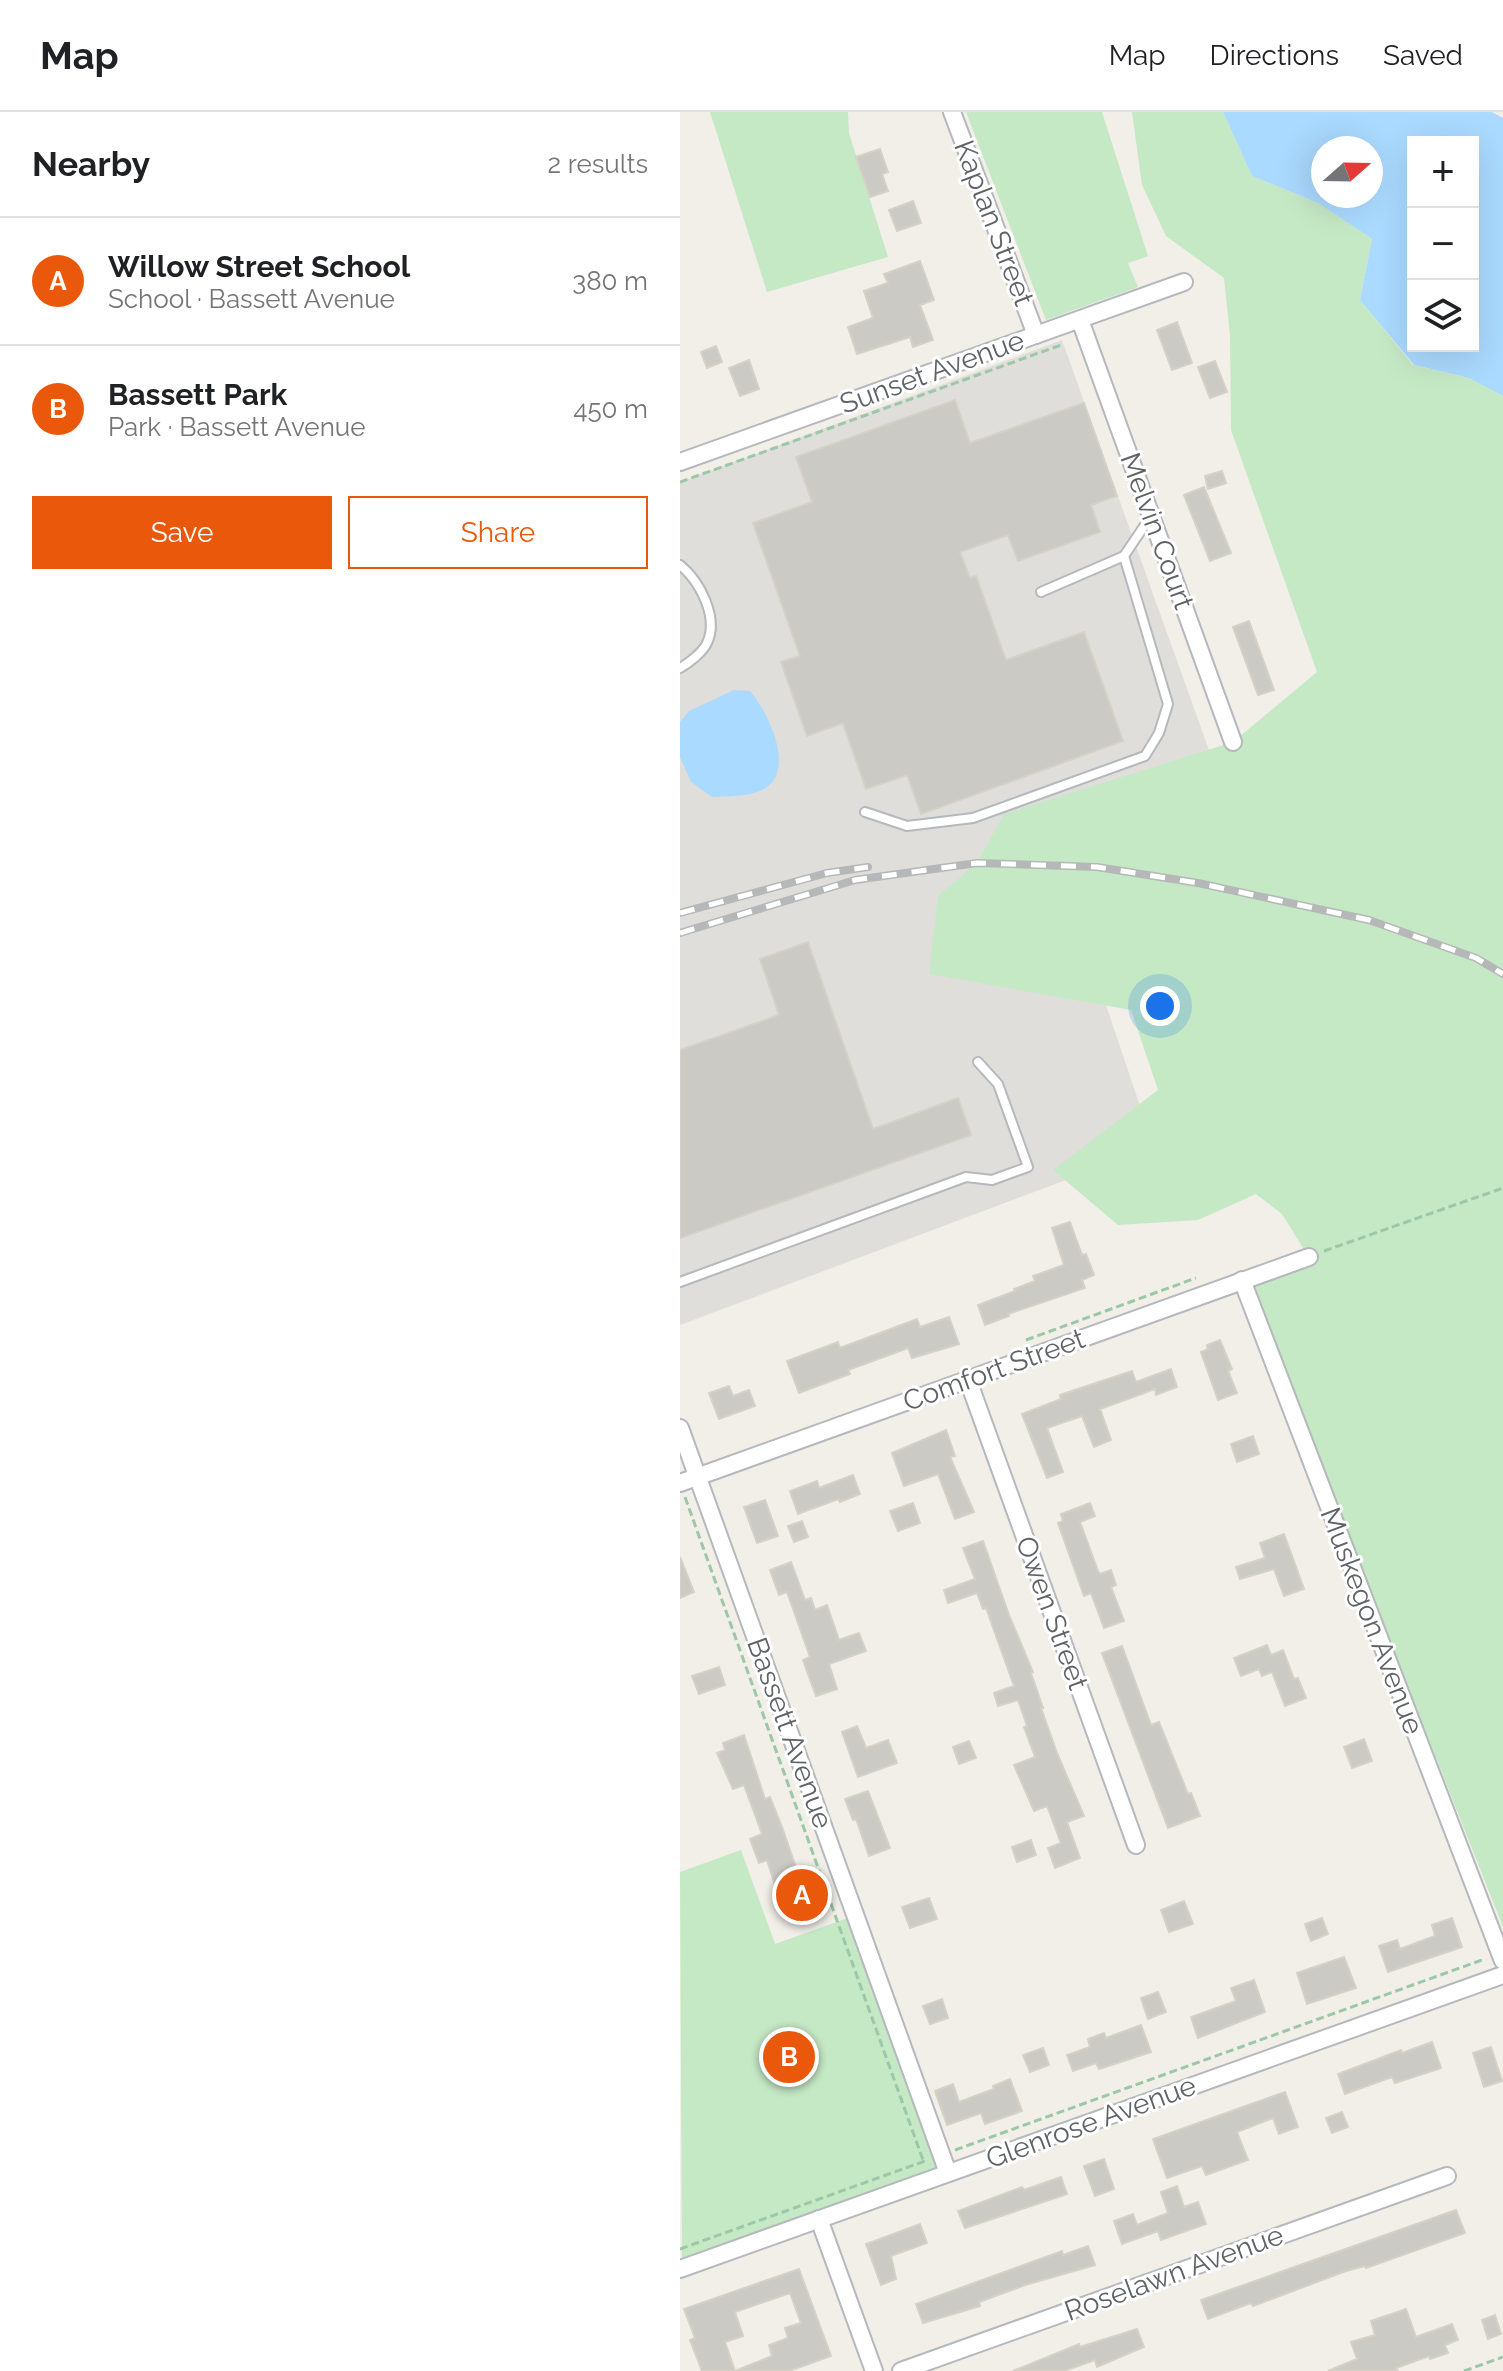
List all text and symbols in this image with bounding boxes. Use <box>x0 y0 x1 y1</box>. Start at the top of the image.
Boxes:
text: Map <box>40 33 119 78</box>
text: Map <box>1109 39 1166 72</box>
text: Directions <box>1210 39 1339 72</box>
text: Saved <box>1383 39 1463 72</box>
street label: Kaplan Street <box>947 136 1041 311</box>
north arrow <box>1311 136 1383 208</box>
map controls <box>1407 136 1479 352</box>
button: + <box>1407 136 1479 208</box>
text: Nearby <box>32 144 150 184</box>
text: 2 results <box>548 149 648 179</box>
button: − <box>1407 208 1479 280</box>
text: Willow Street School <box>108 249 410 284</box>
text: A <box>49 266 67 296</box>
text: 380 m <box>572 266 648 296</box>
button: layers <box>1407 280 1479 352</box>
text: School · Bassett Avenue <box>108 284 395 314</box>
street label: Sunset Avenue <box>835 323 1029 421</box>
text: Bassett Park <box>108 377 287 412</box>
text: B <box>49 394 67 424</box>
text: 450 m <box>573 394 648 424</box>
text: Park · Bassett Avenue <box>108 412 366 442</box>
street label: Melvin Court <box>1113 448 1201 614</box>
button: Save <box>32 496 332 569</box>
button: Share <box>348 496 648 569</box>
your location <box>1140 986 1180 1026</box>
street label: Comfort Street <box>899 1322 1090 1418</box>
street label: Muskegon Avenue <box>1314 1503 1430 1739</box>
street label: Owen Street <box>1009 1532 1095 1695</box>
street label: Bassett Avenue <box>740 1633 840 1833</box>
pin: A <box>776 1865 828 1925</box>
pin: B <box>763 2027 815 2087</box>
street label: Glenrose Avenue <box>982 2069 1200 2175</box>
street label: Roselawn Avenue <box>1060 2218 1288 2328</box>

